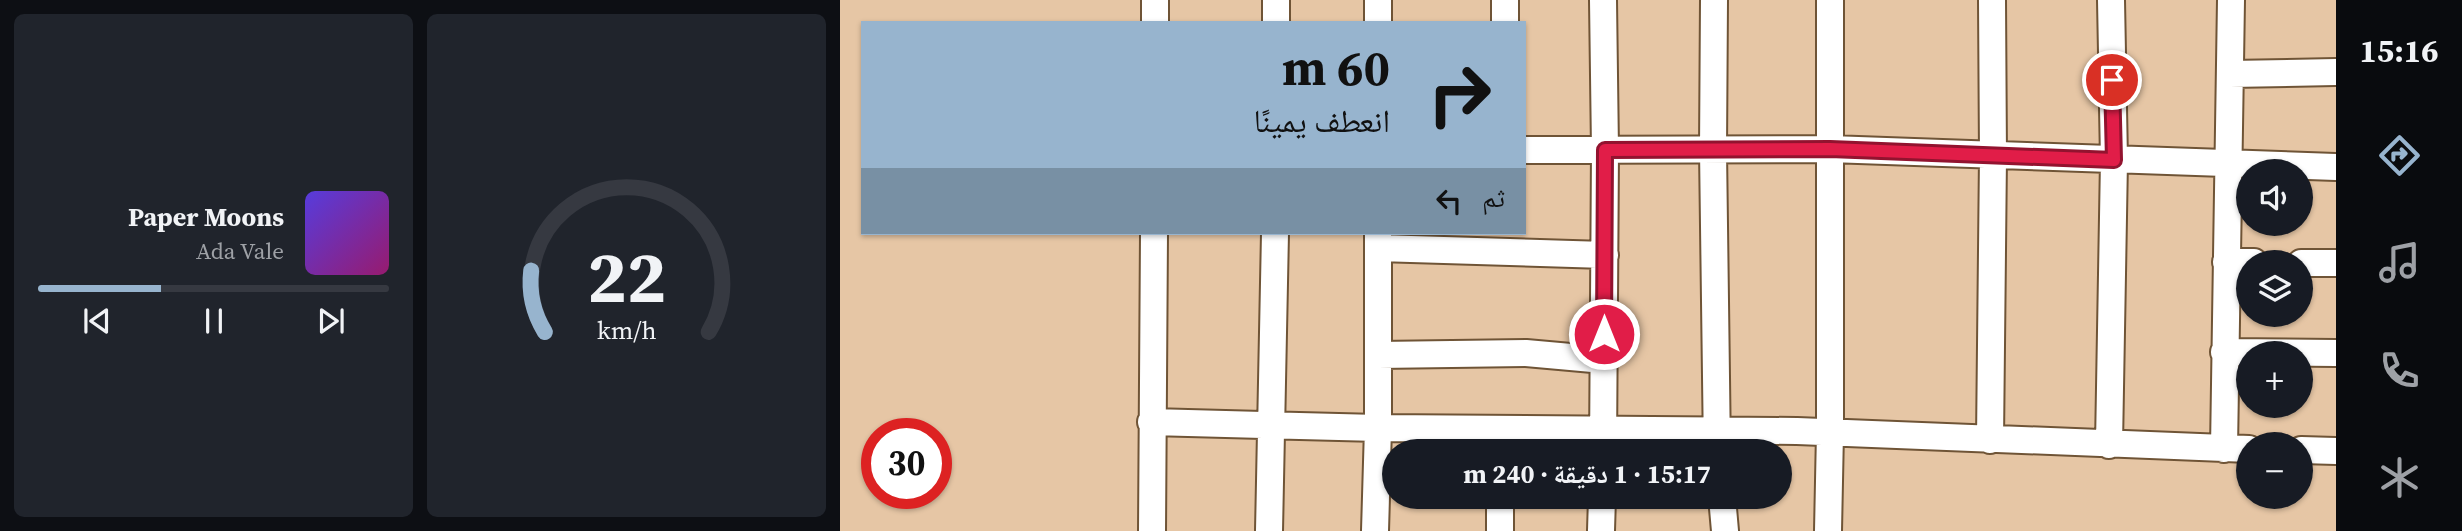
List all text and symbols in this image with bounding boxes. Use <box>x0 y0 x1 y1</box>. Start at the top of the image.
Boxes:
text: 15:16 <box>2360 29 2439 73</box>
text: 60 m <box>1282 34 1390 101</box>
icon: right <box>1414 49 1505 140</box>
pin <box>2082 50 2142 110</box>
icon: arrive <box>2093 61 2131 99</box>
text: انعطف يمينًا <box>1253 99 1390 143</box>
icon: directions <box>2375 131 2424 180</box>
map controls <box>2236 159 2313 509</box>
button: sound <box>2236 159 2313 236</box>
text: ثم <box>1482 180 1505 216</box>
icon: left <box>1430 182 1468 220</box>
text: Paper Moons <box>128 199 284 235</box>
text: 22 <box>587 227 666 326</box>
text: Ada Vale <box>196 235 284 267</box>
icon: music <box>2375 238 2424 287</box>
button: layers <box>2236 250 2313 327</box>
position arrow <box>1567 297 1641 371</box>
icon: previous <box>78 302 116 340</box>
icon: pause <box>195 302 233 340</box>
icon: next <box>312 302 350 340</box>
text: km/h <box>597 312 656 346</box>
button: + <box>2236 341 2313 418</box>
icon: phone <box>2375 346 2424 395</box>
speed limit sign: 30 <box>861 418 952 509</box>
button: − <box>2236 432 2313 509</box>
icon: climate <box>2375 453 2424 502</box>
text: 15:17 · 1 دقيقة · 240 m <box>1463 456 1711 492</box>

